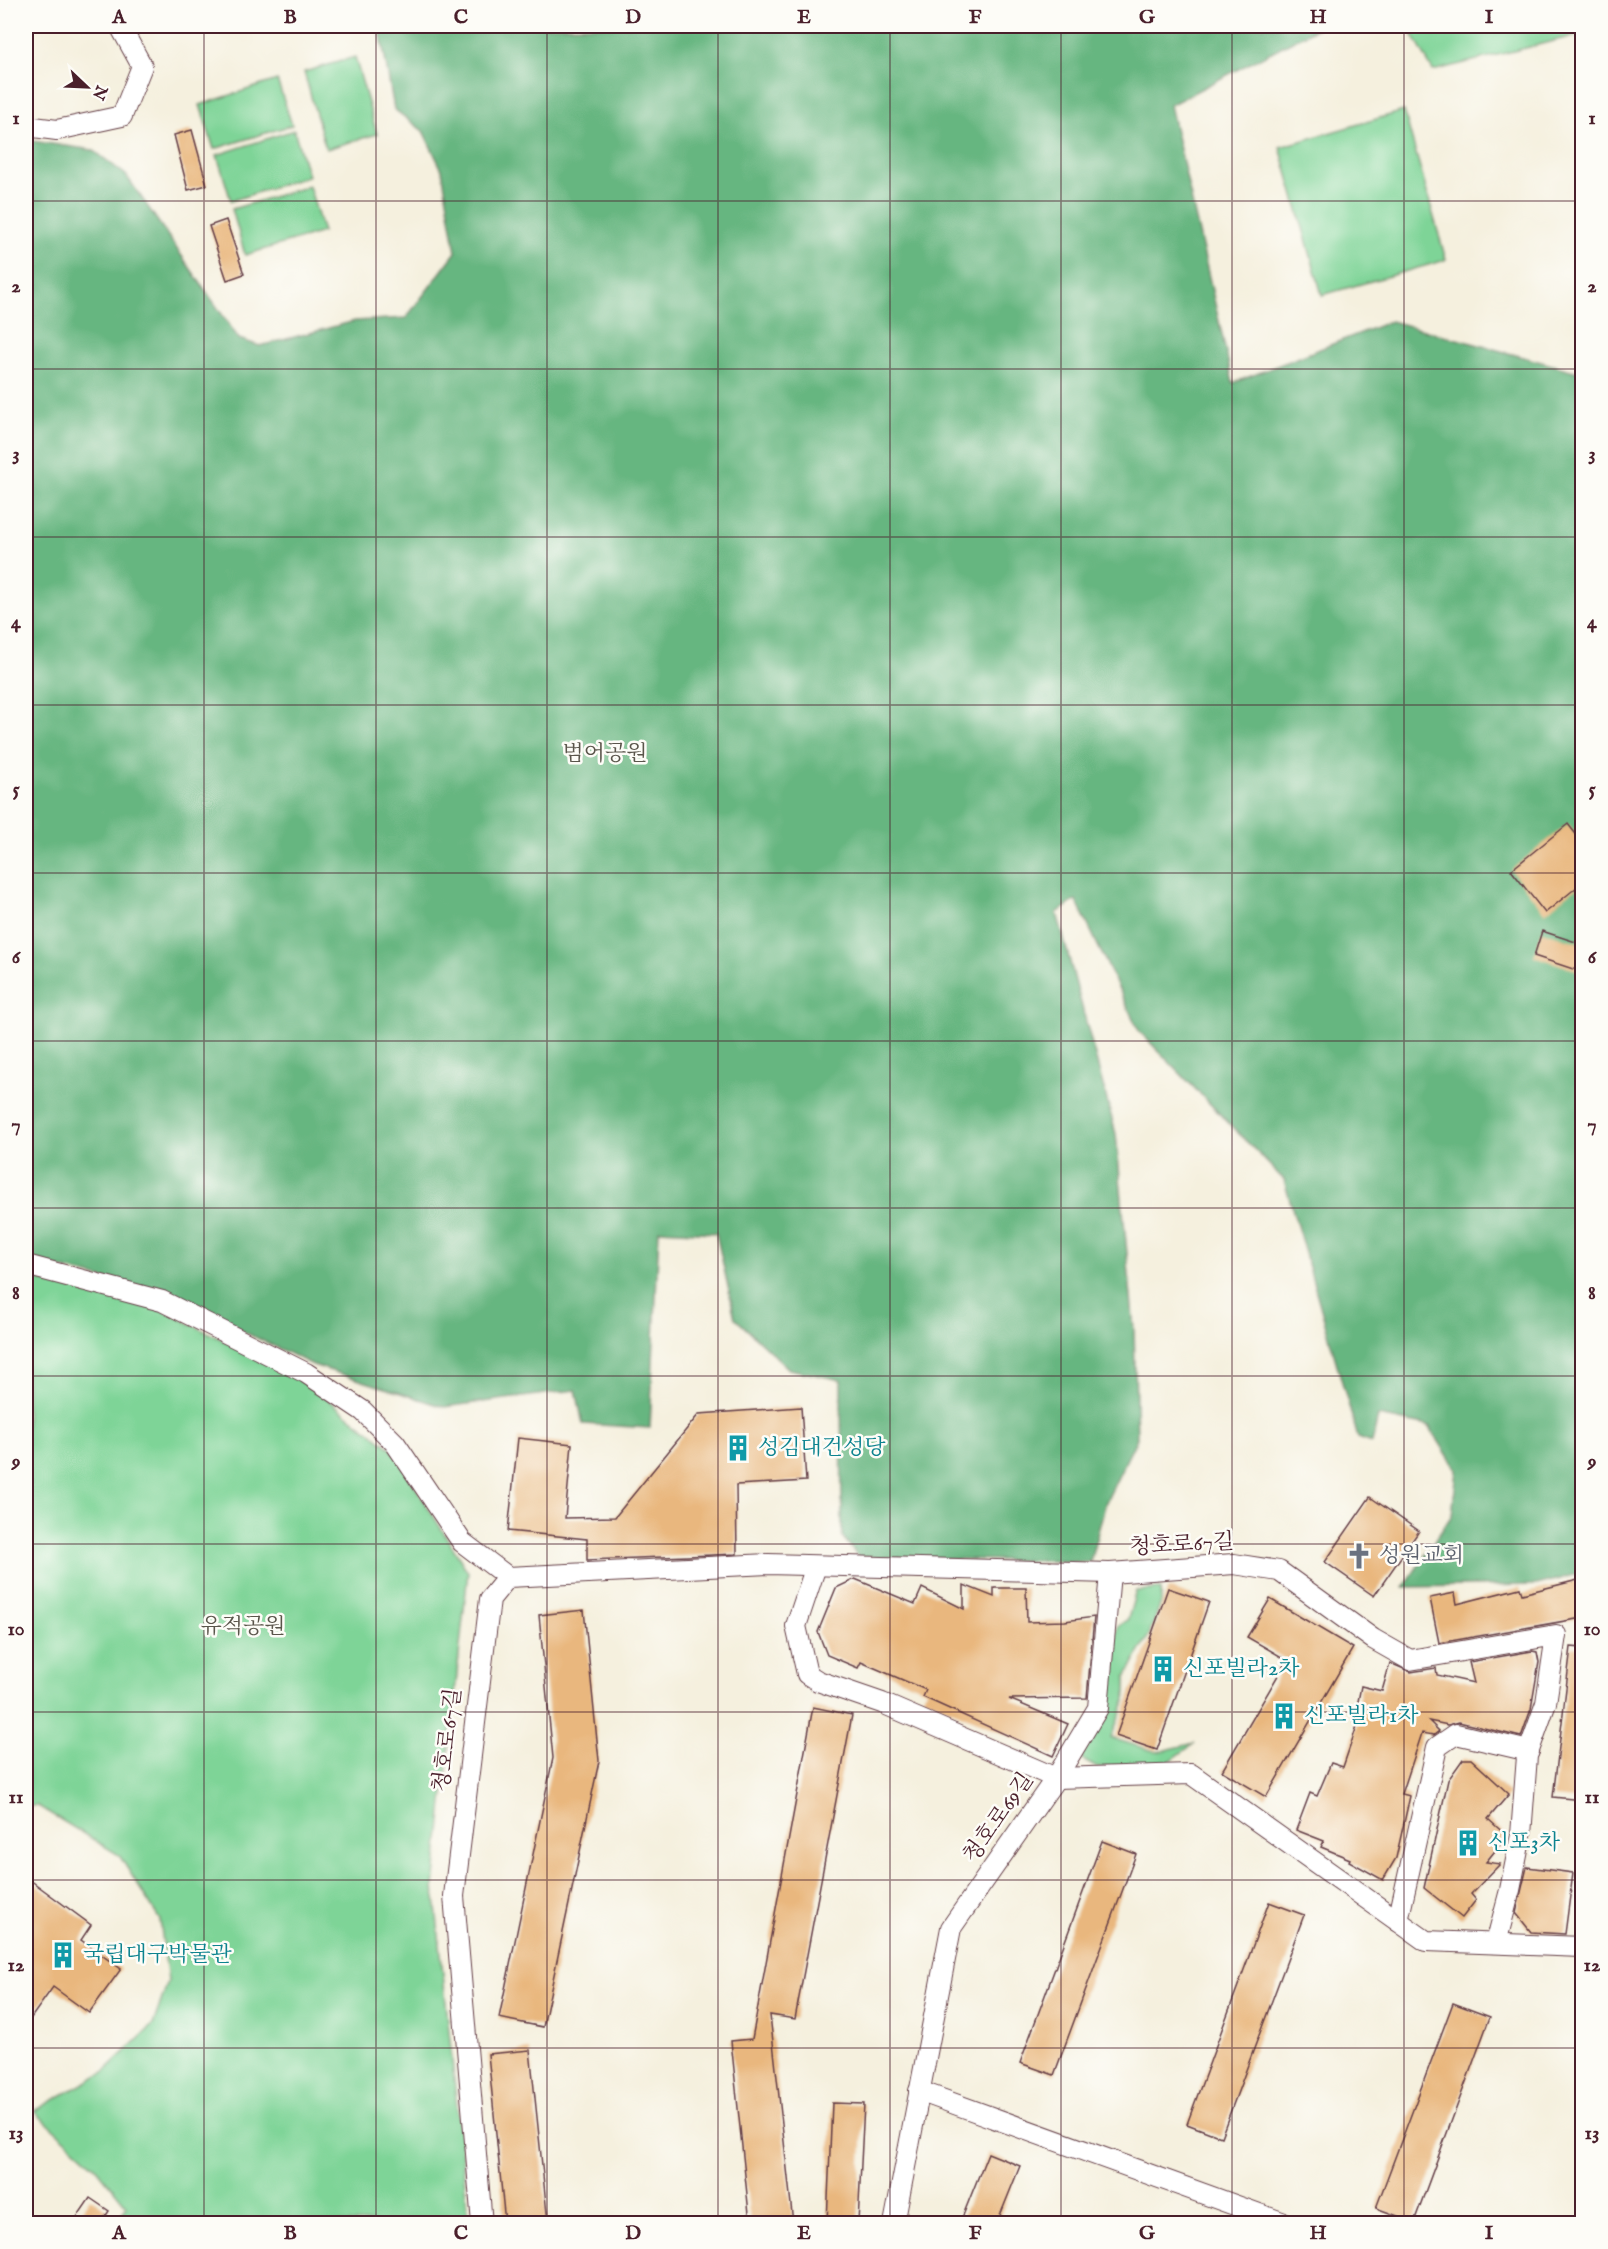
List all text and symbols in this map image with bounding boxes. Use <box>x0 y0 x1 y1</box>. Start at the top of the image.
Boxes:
text: A <box>111 5 127 30</box>
text: B <box>283 5 297 30</box>
text: C <box>454 5 468 30</box>
text: D <box>625 5 641 30</box>
text: E <box>797 5 811 30</box>
text: F <box>969 5 982 30</box>
text: G <box>1139 5 1156 30</box>
text: H <box>1309 5 1327 30</box>
text: I <box>1485 5 1494 30</box>
north arrow <box>57 57 117 117</box>
text: N <box>87 81 111 103</box>
text: 1 <box>12 106 20 131</box>
text: 1 <box>1588 106 1596 131</box>
text: 2 <box>11 274 21 299</box>
text: 2 <box>1587 274 1597 299</box>
text: 3 <box>12 442 20 467</box>
text: 3 <box>1588 442 1596 467</box>
text: 4 <box>11 610 22 635</box>
text: 4 <box>1587 610 1598 635</box>
park label: 범어공원 <box>562 740 648 768</box>
text: 5 <box>12 777 20 802</box>
text: 5 <box>1588 777 1596 802</box>
text: 6 <box>12 945 22 970</box>
text: 6 <box>1588 945 1598 970</box>
text: 7 <box>11 1113 21 1138</box>
text: 7 <box>1587 1113 1597 1138</box>
text: 8 <box>12 1281 20 1306</box>
text: 8 <box>1588 1281 1596 1306</box>
building icon: 성김대건성당 <box>723 1433 753 1463</box>
place label: 성김대건성당 <box>758 1434 886 1462</box>
text: 9 <box>11 1449 21 1474</box>
text: 9 <box>1587 1449 1597 1474</box>
street label: 청호로67길 <box>1129 1528 1235 1562</box>
church icon: 성원교회 <box>1344 1541 1374 1571</box>
place label: 성원교회 <box>1379 1542 1464 1570</box>
park label: 유적공원 <box>200 1613 286 1641</box>
text: 10 <box>7 1617 25 1642</box>
text: 10 <box>1583 1617 1601 1642</box>
building icon: 신포빌라2차 <box>1148 1654 1178 1684</box>
place label: 신포빌라2차 <box>1183 1655 1300 1683</box>
street label: 청호로67길 <box>428 1686 468 1794</box>
building icon: 신포빌라1차 <box>1269 1701 1299 1731</box>
place label: 신포빌라1차 <box>1304 1702 1419 1730</box>
street label: 청호로69길 <box>958 1767 1040 1869</box>
text: 11 <box>9 1785 23 1810</box>
text: 11 <box>1585 1785 1599 1810</box>
building icon: 신포3차 <box>1453 1828 1483 1858</box>
place label: 신포3차 <box>1488 1829 1561 1857</box>
building icon: 국립대구박물관 <box>48 1940 78 1970</box>
place label: 국립대구박물관 <box>83 1941 233 1969</box>
text: 12 <box>8 1953 25 1978</box>
text: 12 <box>1584 1953 1601 1978</box>
text: 13 <box>9 2121 23 2146</box>
text: 13 <box>1585 2121 1599 2146</box>
text: A <box>111 2221 127 2246</box>
text: B <box>283 2221 297 2246</box>
text: C <box>454 2221 468 2246</box>
text: D <box>625 2221 641 2246</box>
text: E <box>797 2221 811 2246</box>
text: F <box>969 2221 982 2246</box>
text: G <box>1139 2221 1156 2246</box>
text: H <box>1309 2221 1327 2246</box>
text: I <box>1485 2221 1494 2246</box>

